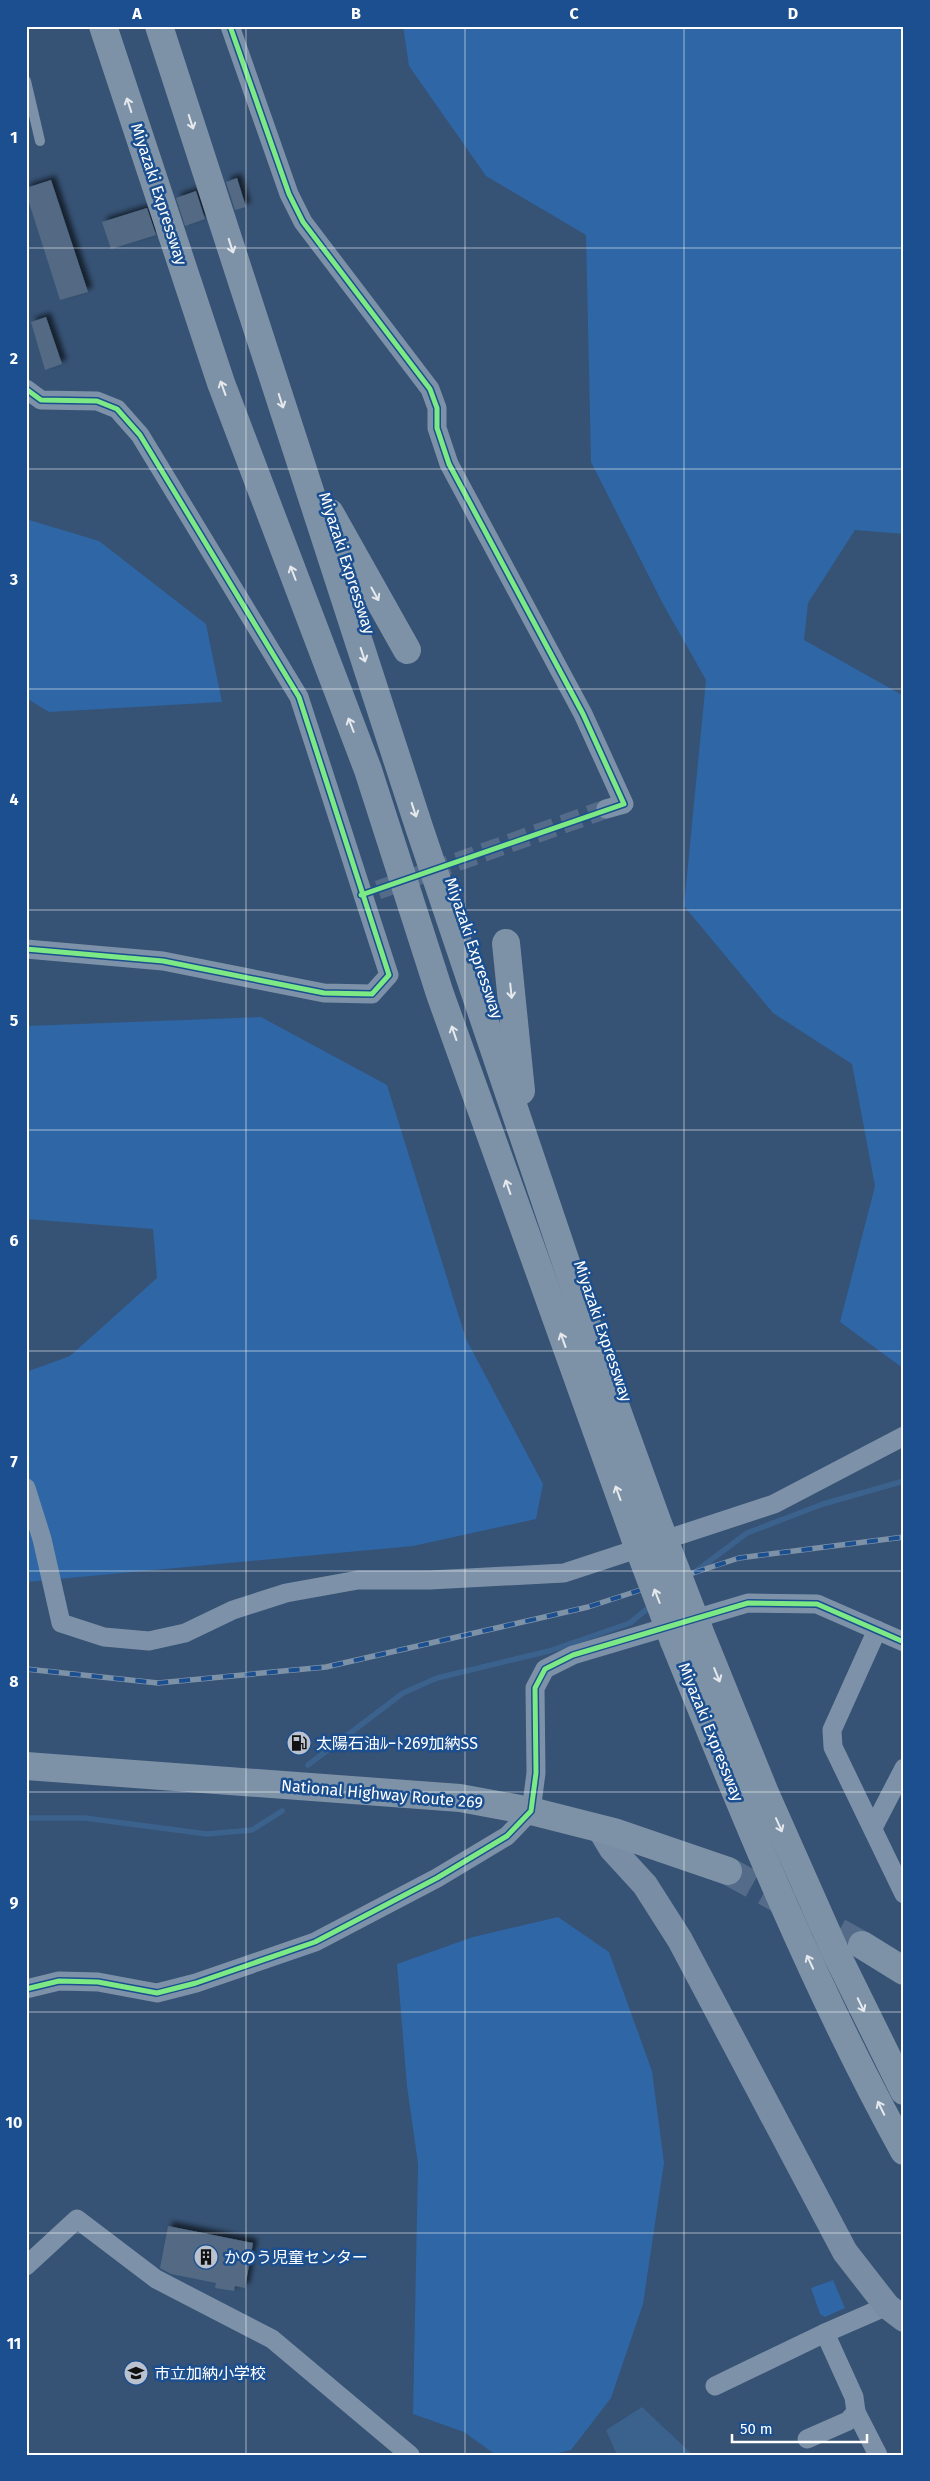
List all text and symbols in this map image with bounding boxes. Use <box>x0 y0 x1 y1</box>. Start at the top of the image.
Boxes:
text: A <box>131 4 142 23</box>
text: B <box>351 4 361 23</box>
text: C <box>569 4 579 23</box>
text: D <box>788 4 798 23</box>
one-way arrow <box>124 98 133 113</box>
one-way arrow <box>186 114 196 130</box>
street label: Miyazaki Expressway <box>127 121 191 268</box>
text: 1 <box>10 128 18 147</box>
one-way arrow <box>227 238 236 253</box>
text: 2 <box>10 349 18 368</box>
one-way arrow <box>218 381 227 396</box>
one-way arrow <box>276 392 286 408</box>
street label: Miyazaki Expressway <box>315 490 379 637</box>
one-way arrow <box>288 566 297 581</box>
text: 3 <box>9 570 18 589</box>
one-way arrow <box>370 586 380 601</box>
one-way arrow <box>359 647 369 663</box>
one-way arrow <box>346 717 355 733</box>
text: 4 <box>9 790 19 809</box>
one-way arrow <box>409 801 419 817</box>
street label: Miyazaki Expressway <box>441 875 507 1021</box>
one-way arrow <box>506 983 516 999</box>
text: 5 <box>10 1011 19 1030</box>
one-way arrow <box>449 1026 458 1042</box>
one-way arrow <box>503 1180 512 1195</box>
text: 6 <box>9 1231 19 1250</box>
street label: Miyazaki Expressway <box>570 1258 636 1404</box>
one-way arrow <box>558 1333 567 1348</box>
text: 7 <box>10 1452 18 1471</box>
one-way arrow <box>613 1485 622 1501</box>
one-way arrow <box>652 1589 661 1604</box>
street label: Miyazaki Expressway <box>674 1660 748 1804</box>
one-way arrow <box>713 1667 722 1682</box>
text: 8 <box>9 1672 19 1691</box>
fuel station icon: 太陽石油ﾙｰﾄ269加納SS <box>286 1730 312 1756</box>
place label: 太陽石油ﾙｰﾄ269加納SS <box>316 1734 478 1753</box>
street label: National Highway Route 269 <box>280 1776 484 1812</box>
one-way arrow <box>775 1817 785 1832</box>
text: 9 <box>10 1893 19 1912</box>
one-way arrow <box>805 1955 815 1970</box>
one-way arrow <box>857 1997 866 2012</box>
one-way arrow <box>876 2101 885 2116</box>
text: 10 <box>6 2113 22 2132</box>
building icon: かのう児童センター <box>193 2244 219 2270</box>
place label: かのう児童センター <box>224 2248 368 2267</box>
text: 11 <box>7 2334 21 2353</box>
school or university icon: 市立加納小学校 <box>123 2360 149 2386</box>
place label: 市立加納小学校 <box>154 2364 266 2383</box>
scale bar <box>732 2411 868 2443</box>
text: 50 m <box>740 2420 773 2438</box>

